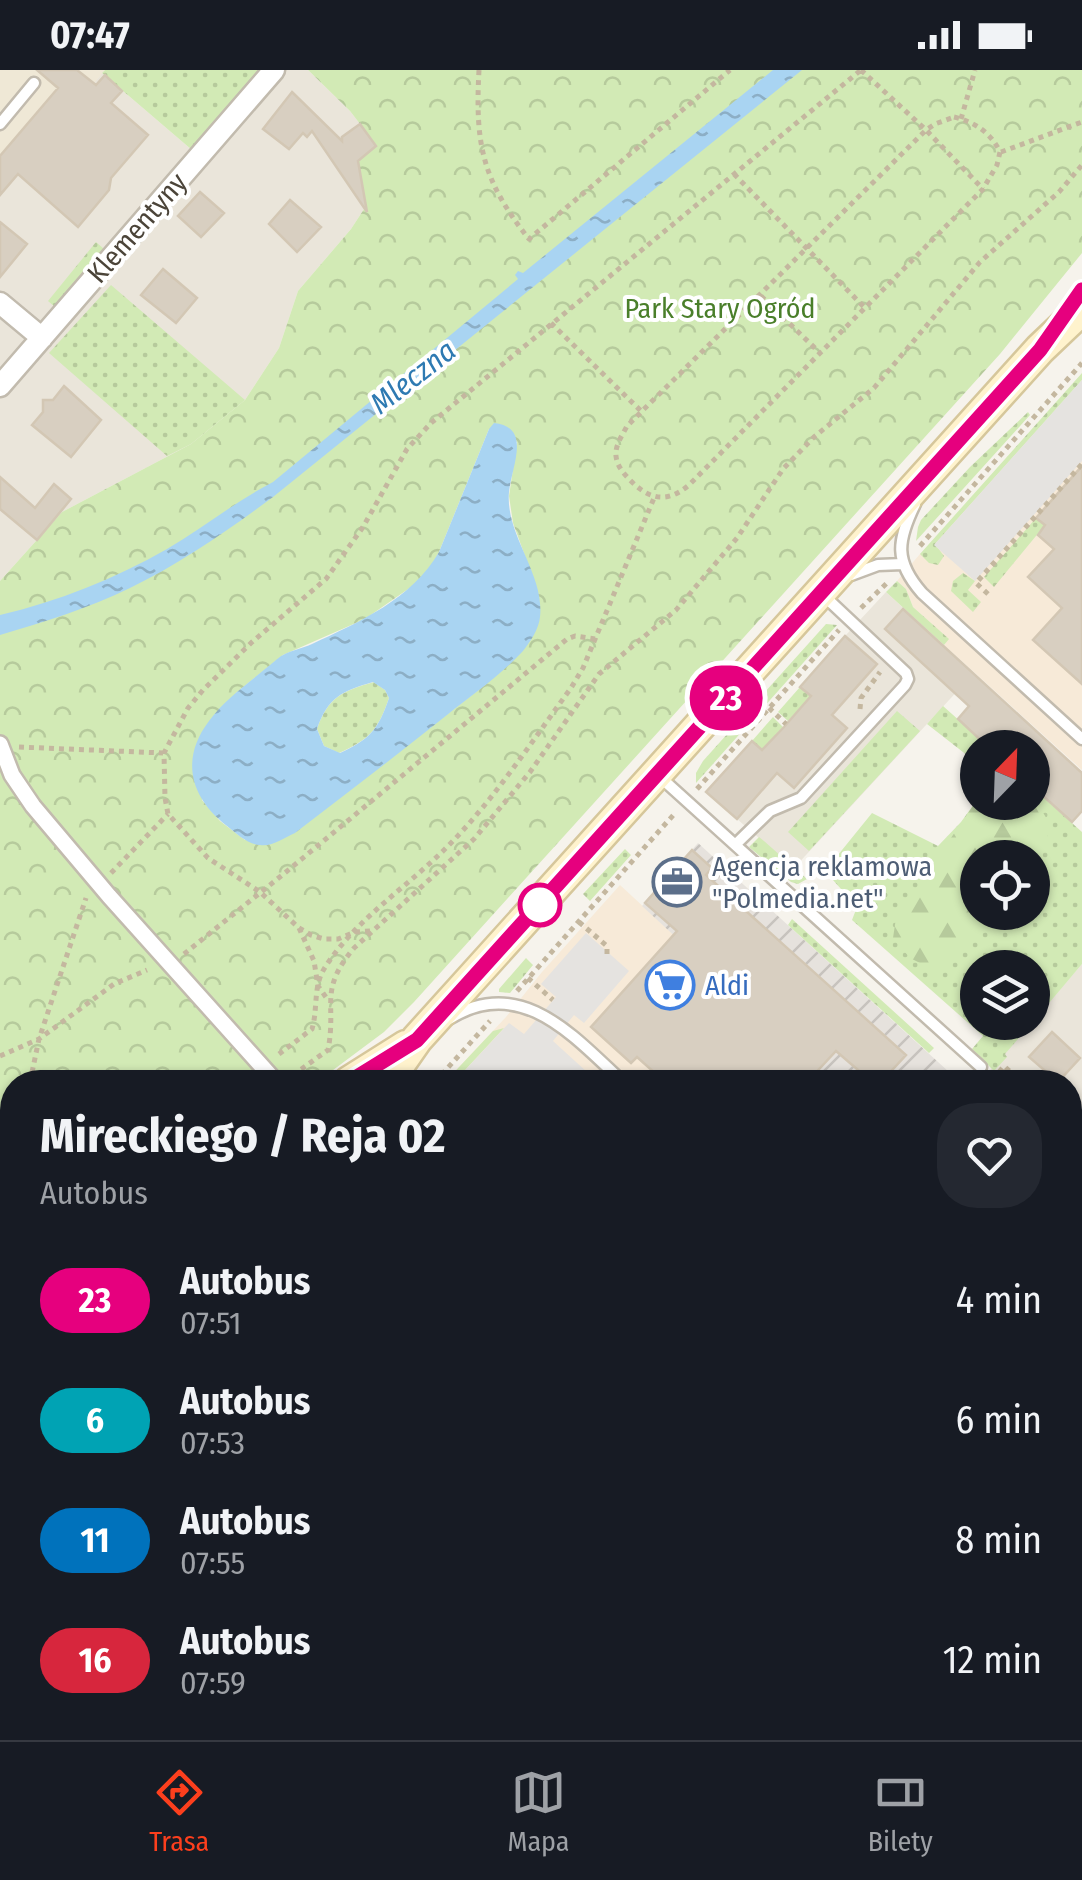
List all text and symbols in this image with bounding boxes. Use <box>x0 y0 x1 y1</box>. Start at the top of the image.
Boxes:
text: 07:47 <box>50 12 130 58</box>
street label: Klementyny <box>80 166 194 290</box>
park label: Park Stary Ogród <box>624 292 816 325</box>
water label: Mleczna <box>363 332 463 422</box>
line badge: 23 <box>681 666 771 730</box>
text: 23 <box>710 677 742 719</box>
north arrow <box>960 730 1050 820</box>
map controls <box>960 730 1050 1040</box>
button: locate <box>960 840 1050 930</box>
place label: Agencja reklamowa "Polmedia.net" <box>712 850 932 915</box>
office icon: Agencja reklamowa "Polmedia.net" <box>651 856 703 908</box>
unlabelled marker <box>519 884 561 926</box>
button: layers <box>960 950 1050 1040</box>
supermarket icon: Aldi <box>644 959 696 1011</box>
place label: Aldi <box>705 969 749 1002</box>
button: heart <box>937 1103 1042 1208</box>
text: Mireckiego / Reja 02 <box>40 1107 445 1165</box>
text: Autobus <box>40 1174 148 1212</box>
text: Autobus <box>180 1258 310 1304</box>
text: 4 min <box>956 1277 1042 1323</box>
text: 23 <box>79 1279 111 1321</box>
text: 07:51 <box>180 1304 242 1342</box>
text: Autobus <box>180 1378 310 1424</box>
text: 6 min <box>955 1397 1042 1443</box>
text: 6 <box>86 1399 104 1441</box>
text: 07:53 <box>180 1424 245 1462</box>
text: Autobus <box>180 1498 310 1544</box>
text: 8 min <box>955 1517 1042 1563</box>
text: 11 <box>81 1519 109 1561</box>
text: 07:55 <box>180 1544 245 1582</box>
text: Autobus <box>180 1618 310 1664</box>
text: 12 min <box>943 1637 1042 1683</box>
text: 16 <box>78 1639 112 1681</box>
text: 07:59 <box>180 1664 246 1702</box>
tab: Trasa <box>149 1765 209 1858</box>
tab: Mapa <box>507 1765 569 1858</box>
tab: Bilety <box>868 1765 933 1858</box>

